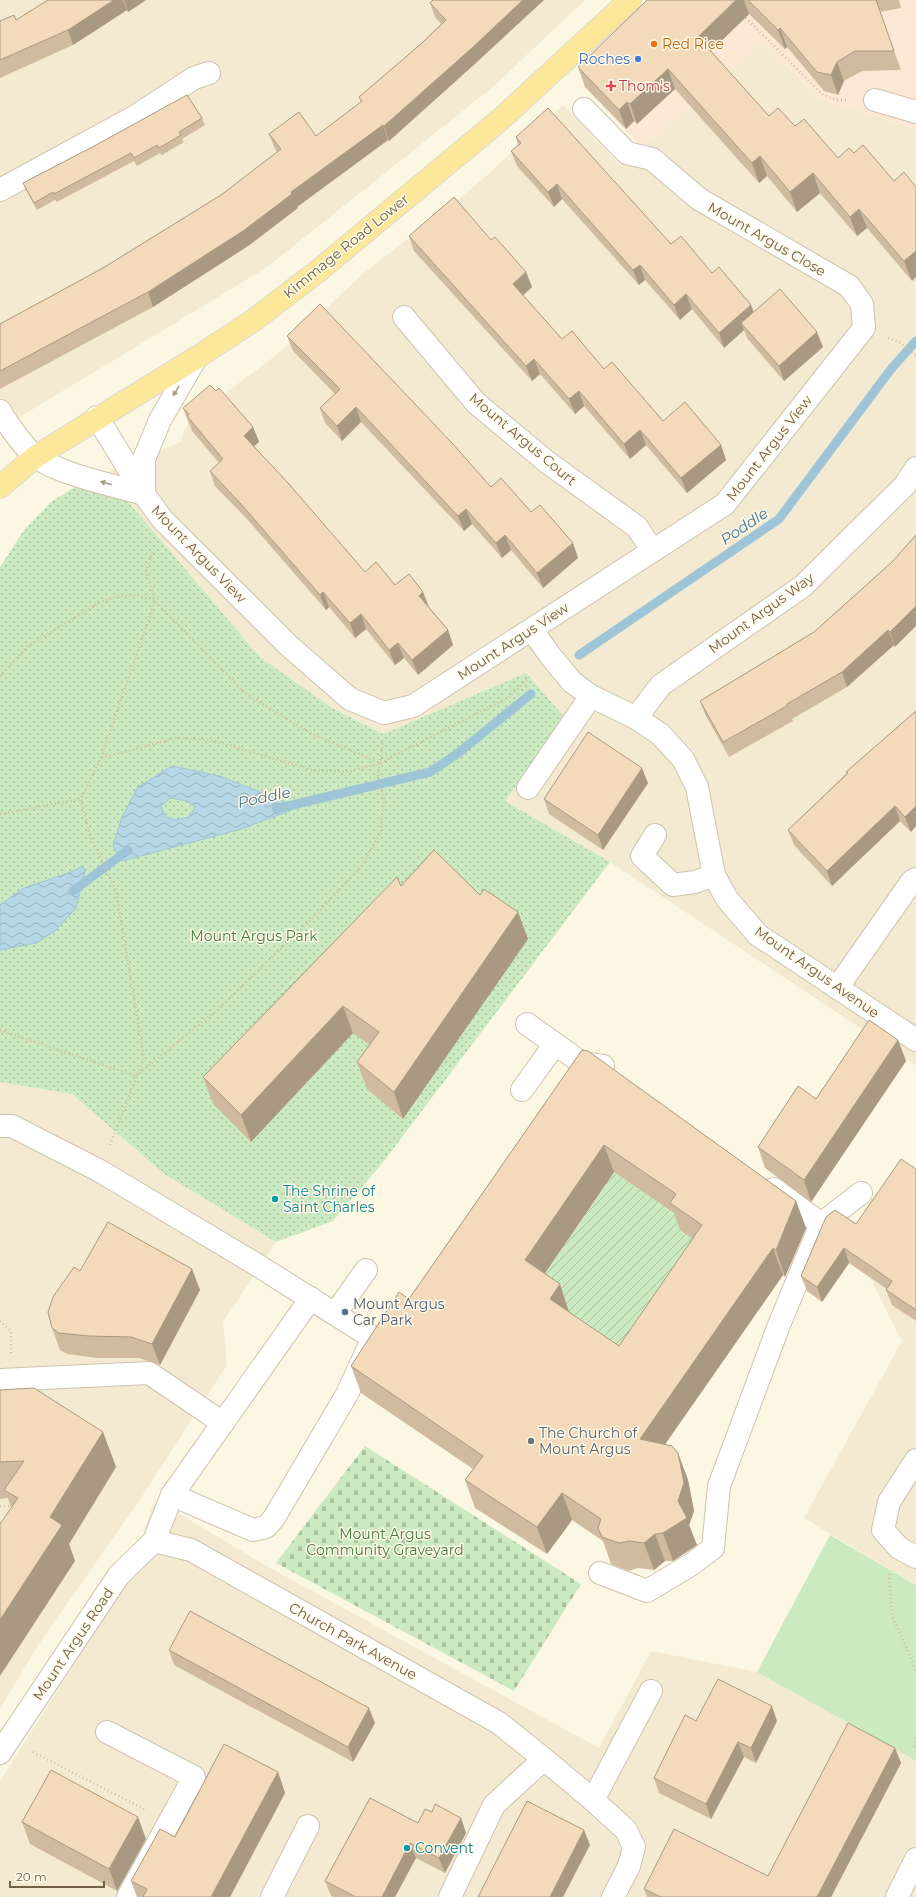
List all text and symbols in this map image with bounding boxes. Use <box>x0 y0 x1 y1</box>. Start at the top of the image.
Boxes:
place label: Red Rice <box>662 35 724 53</box>
marker: Red Rice <box>649 39 659 49</box>
place label: Roches <box>579 50 630 68</box>
marker: Roches <box>633 54 643 64</box>
place label: Thom's <box>619 77 670 95</box>
marker: Thom's <box>606 81 616 91</box>
street label: Kimmage Road Lower <box>280 190 413 302</box>
street label: Mount Argus Close <box>705 198 829 280</box>
one-way arrow <box>173 385 180 397</box>
street label: Mount Argus Court <box>466 389 581 489</box>
street label: Mount Argus View <box>722 391 816 504</box>
one-way arrow <box>100 480 112 486</box>
street label: Mount Argus View <box>148 501 251 607</box>
water label: Poddle <box>717 503 771 549</box>
street label: Mount Argus Way <box>705 569 817 657</box>
street label: Mount Argus View <box>454 598 573 684</box>
water label: Poddle <box>236 782 292 812</box>
street label: Mount Argus Avenue <box>751 922 883 1022</box>
park label: Mount Argus Park <box>190 927 318 945</box>
place label: The Shrine of Saint Charles <box>283 1182 376 1216</box>
marker: The Shrine of Saint Charles <box>270 1194 280 1204</box>
place label: Mount Argus Car Park <box>353 1295 445 1329</box>
marker: Mount Argus Car Park <box>340 1307 350 1317</box>
place label: The Church of Mount Argus <box>539 1424 639 1458</box>
marker: The Church of Mount Argus <box>526 1436 536 1446</box>
park label: Mount Argus Community Graveyard <box>306 1525 464 1559</box>
street label: Mount Argus Road <box>29 1584 117 1704</box>
street label: Church Park Avenue <box>286 1598 420 1684</box>
place label: Convent <box>415 1839 474 1857</box>
marker: Convent <box>402 1843 412 1853</box>
scale bar <box>10 1863 104 1889</box>
text: 20 m <box>16 1869 47 1884</box>

